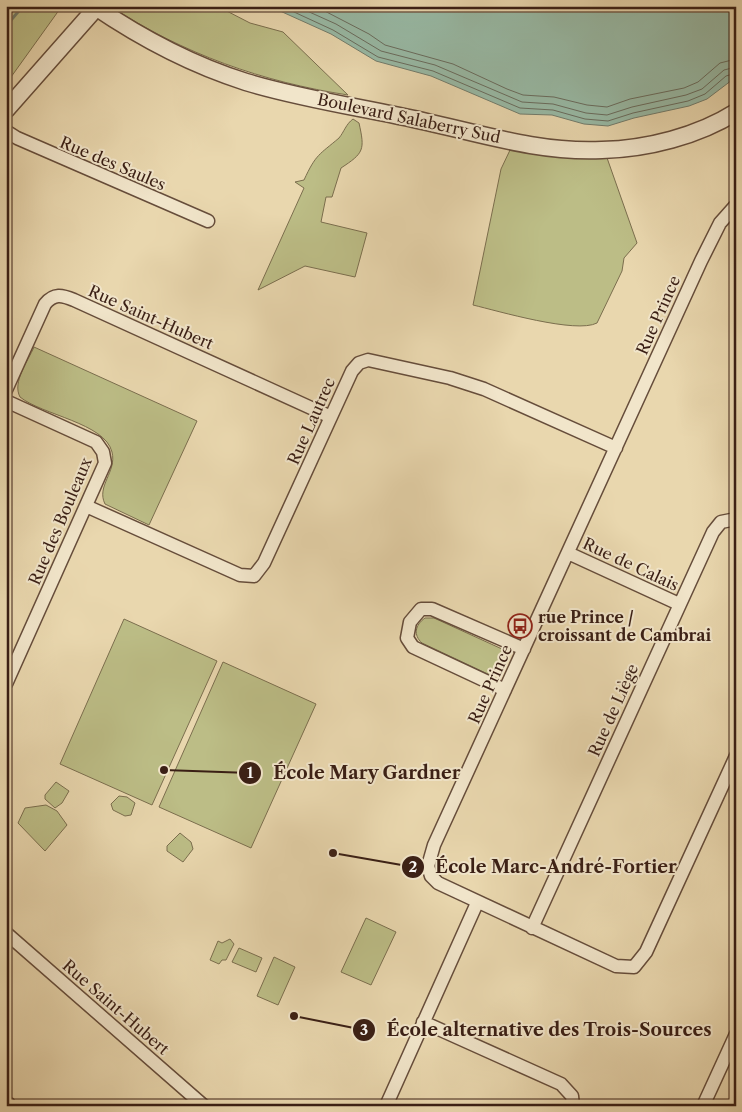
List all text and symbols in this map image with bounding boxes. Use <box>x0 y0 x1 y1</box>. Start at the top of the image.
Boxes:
street label: Boulevard Salaberry Sud <box>316 89 503 147</box>
street label: Rue des Saules <box>57 132 169 194</box>
street label: Rue Prince <box>632 272 684 358</box>
street label: Rue Saint-Hubert <box>85 280 217 354</box>
street label: Rue Lautrec <box>283 374 339 468</box>
street label: Rue des Bouleaux <box>24 453 96 588</box>
street label: Rue de Calais <box>580 533 682 595</box>
place label: rue Prince / croissant de Cambrai <box>538 607 711 645</box>
bus stop icon: rue Prince / croissant de Cambrai <box>507 613 533 639</box>
street label: Rue Prince <box>464 641 516 727</box>
street label: Rue de Liège <box>584 661 642 759</box>
callout: École Mary Gardner <box>238 756 471 789</box>
text: École Mary Gardner <box>273 761 461 784</box>
text: 1 <box>247 763 254 782</box>
callout: École Marc-André-Fortier <box>401 850 687 883</box>
text: École Marc-André-Fortier <box>435 855 677 878</box>
text: 2 <box>409 857 418 876</box>
street label: Rue Saint-Hubert <box>59 955 174 1059</box>
callout: École alternative des Trois-Sources <box>351 1013 722 1046</box>
text: École alternative des Trois-Sources <box>386 1018 712 1041</box>
text: 3 <box>360 1020 368 1039</box>

